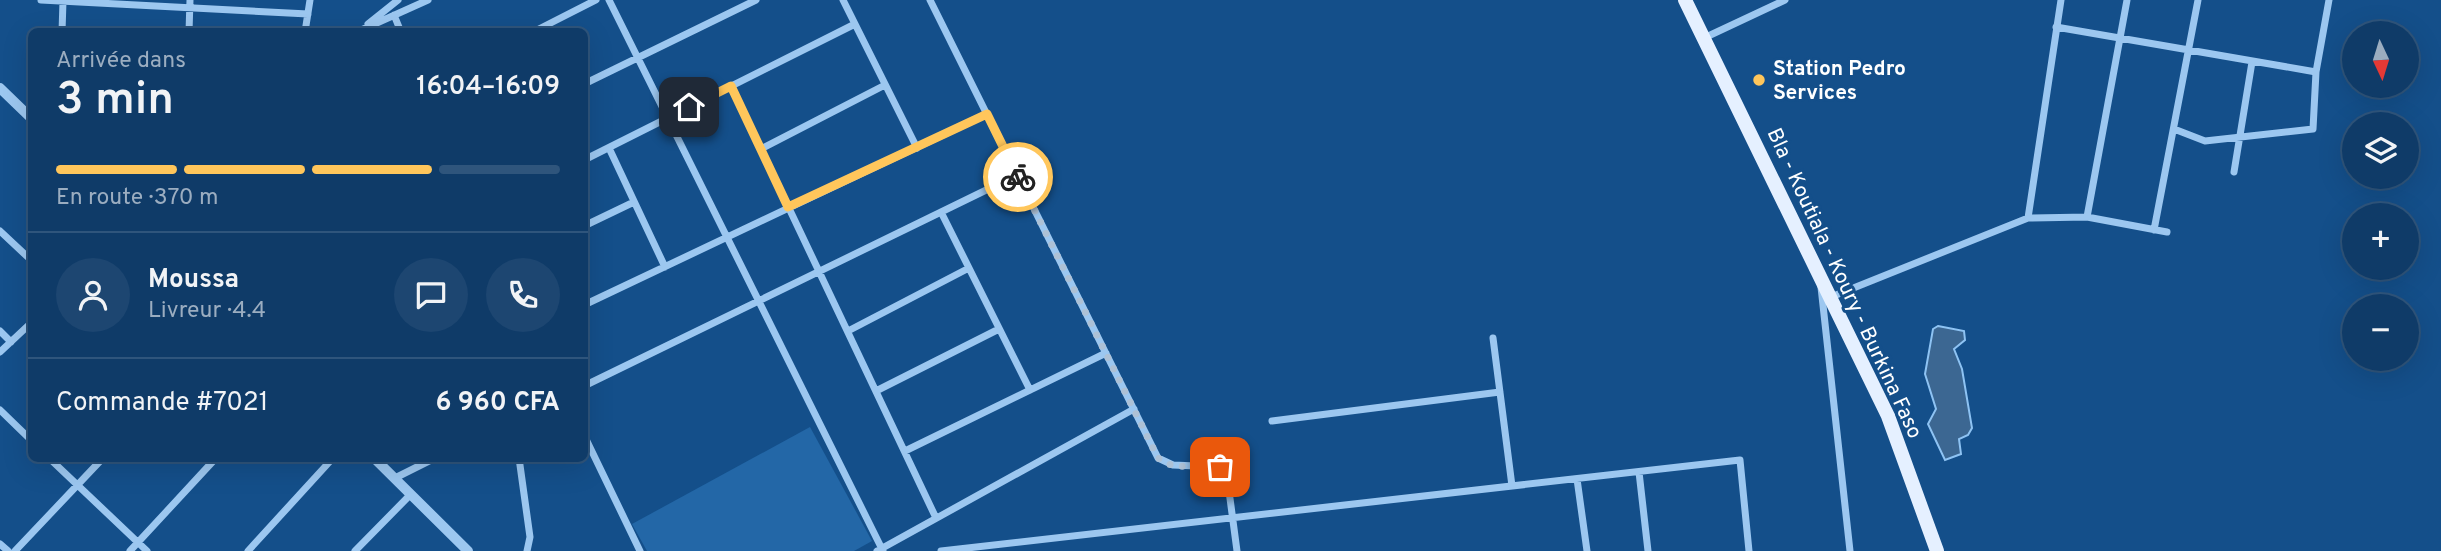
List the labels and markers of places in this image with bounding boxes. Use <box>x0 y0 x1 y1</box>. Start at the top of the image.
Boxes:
place label: Station Pedro Services <box>1773 56 1906 107</box>
marker: Station Pedro Services <box>1751 72 1767 88</box>
pin <box>659 77 719 137</box>
pin <box>1190 437 1250 497</box>

